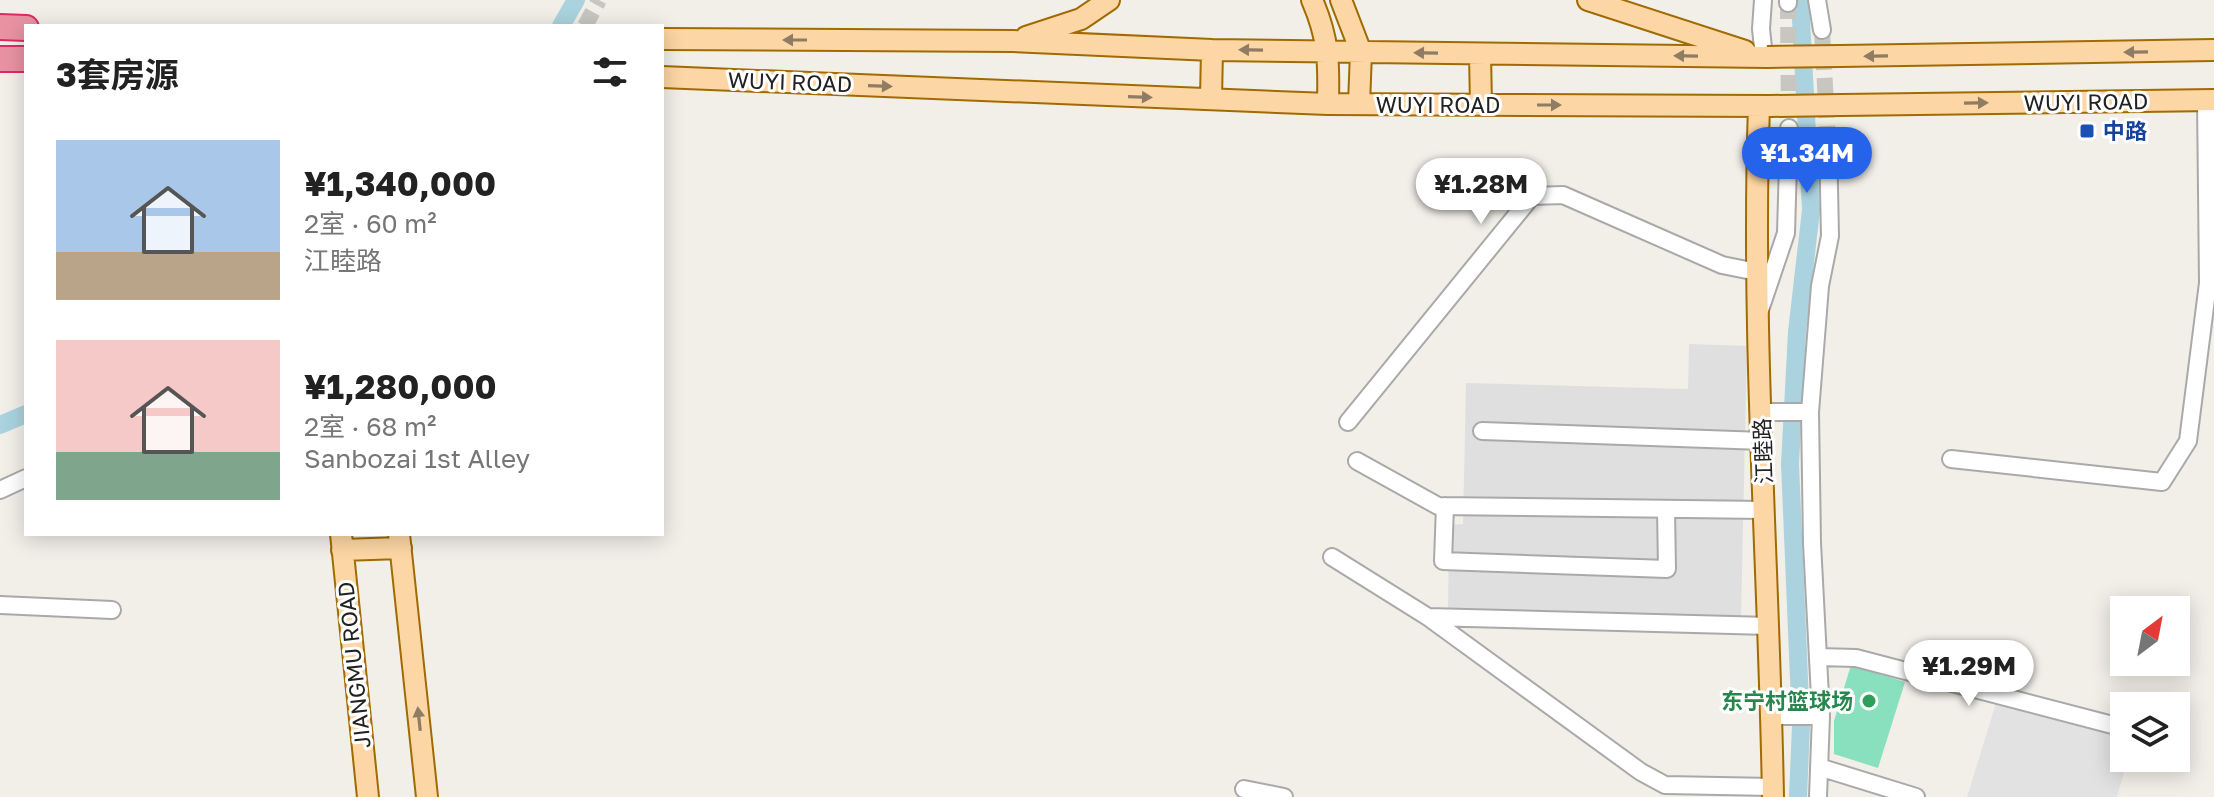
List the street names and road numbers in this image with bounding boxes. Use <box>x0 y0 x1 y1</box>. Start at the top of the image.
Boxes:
street label: WUYI ROAD <box>727 66 853 97</box>
street label: WUYI ROAD <box>2023 87 2149 116</box>
street label: WUYI ROAD <box>1376 91 1500 118</box>
street label: 江睦路 <box>1748 418 1777 484</box>
street label: JIANGMU ROAD <box>331 580 376 750</box>

